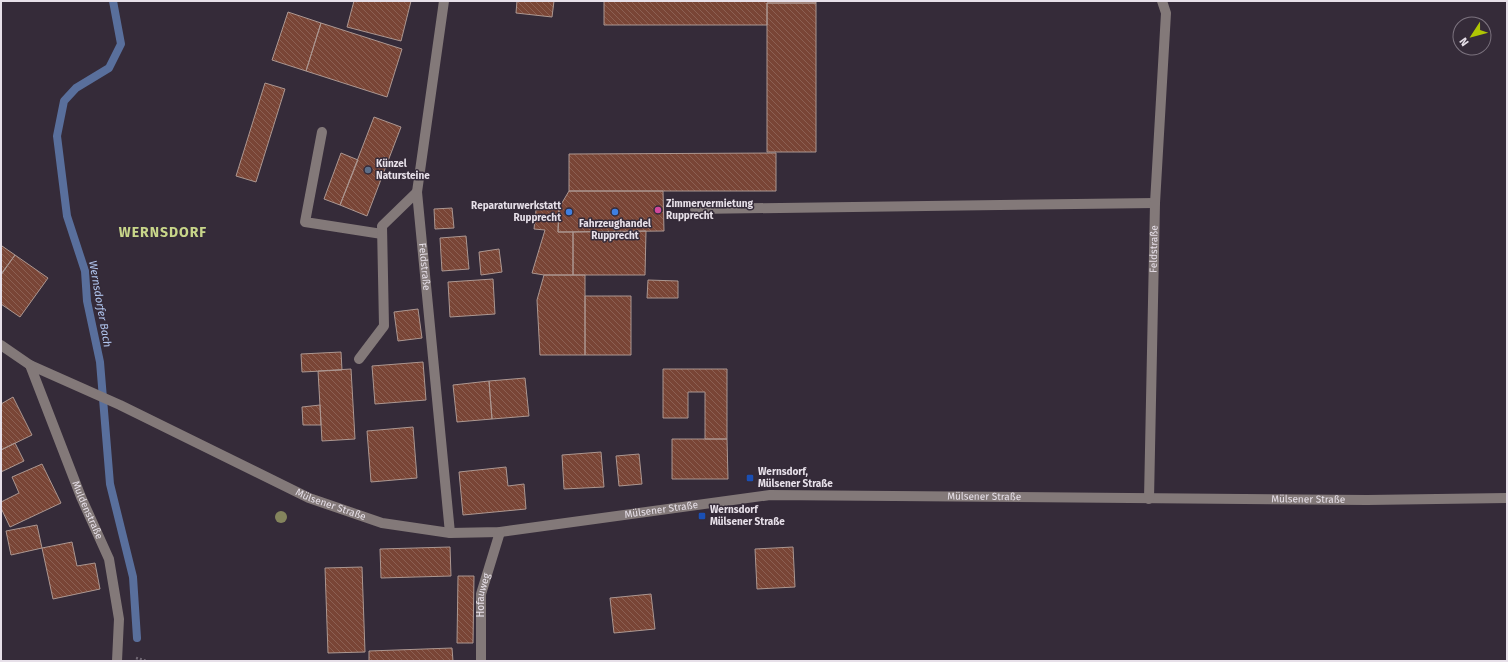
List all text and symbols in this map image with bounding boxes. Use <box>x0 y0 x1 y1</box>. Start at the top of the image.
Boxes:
north arrow <box>1452 16 1492 56</box>
text: N <box>1457 35 1472 48</box>
place label: Künzel Natursteine <box>376 158 430 182</box>
marker: Künzel Natursteine <box>363 165 373 175</box>
place label: Zimmervermietung Rupprecht <box>666 198 753 222</box>
place label: Reparaturwerkstatt Rupprecht <box>471 200 561 224</box>
marker: Zimmervermietung Rupprecht <box>653 205 663 215</box>
marker: Reparaturwerkstatt Rupprecht <box>564 207 574 217</box>
marker: Fahrzeughandel Rupprecht <box>610 207 620 217</box>
place label: Fahrzeughandel Rupprecht <box>579 218 651 242</box>
district label: WERNSDORF <box>119 224 207 241</box>
street label: Feldstraße <box>1148 225 1161 273</box>
street label: Feldstraße <box>416 243 432 291</box>
water label: Wernsdorfer Bach <box>86 260 114 348</box>
place label: Wernsdorf, Mülsener Straße <box>758 466 833 490</box>
marker: Wernsdorf, Mülsener Straße <box>745 473 755 483</box>
street label: Muldenstraße <box>69 479 105 541</box>
street label: Mülsener Straße <box>293 486 367 523</box>
street label: Mülsener Straße <box>947 490 1021 503</box>
street label: Mülsener Straße <box>1271 493 1345 506</box>
street label: Mülsener Straße <box>624 499 699 521</box>
place label: Wernsdorf Mülsener Straße <box>710 504 785 528</box>
marker: Wernsdorf Mülsener Straße <box>697 511 707 521</box>
street label: Hofauweg <box>475 571 493 617</box>

